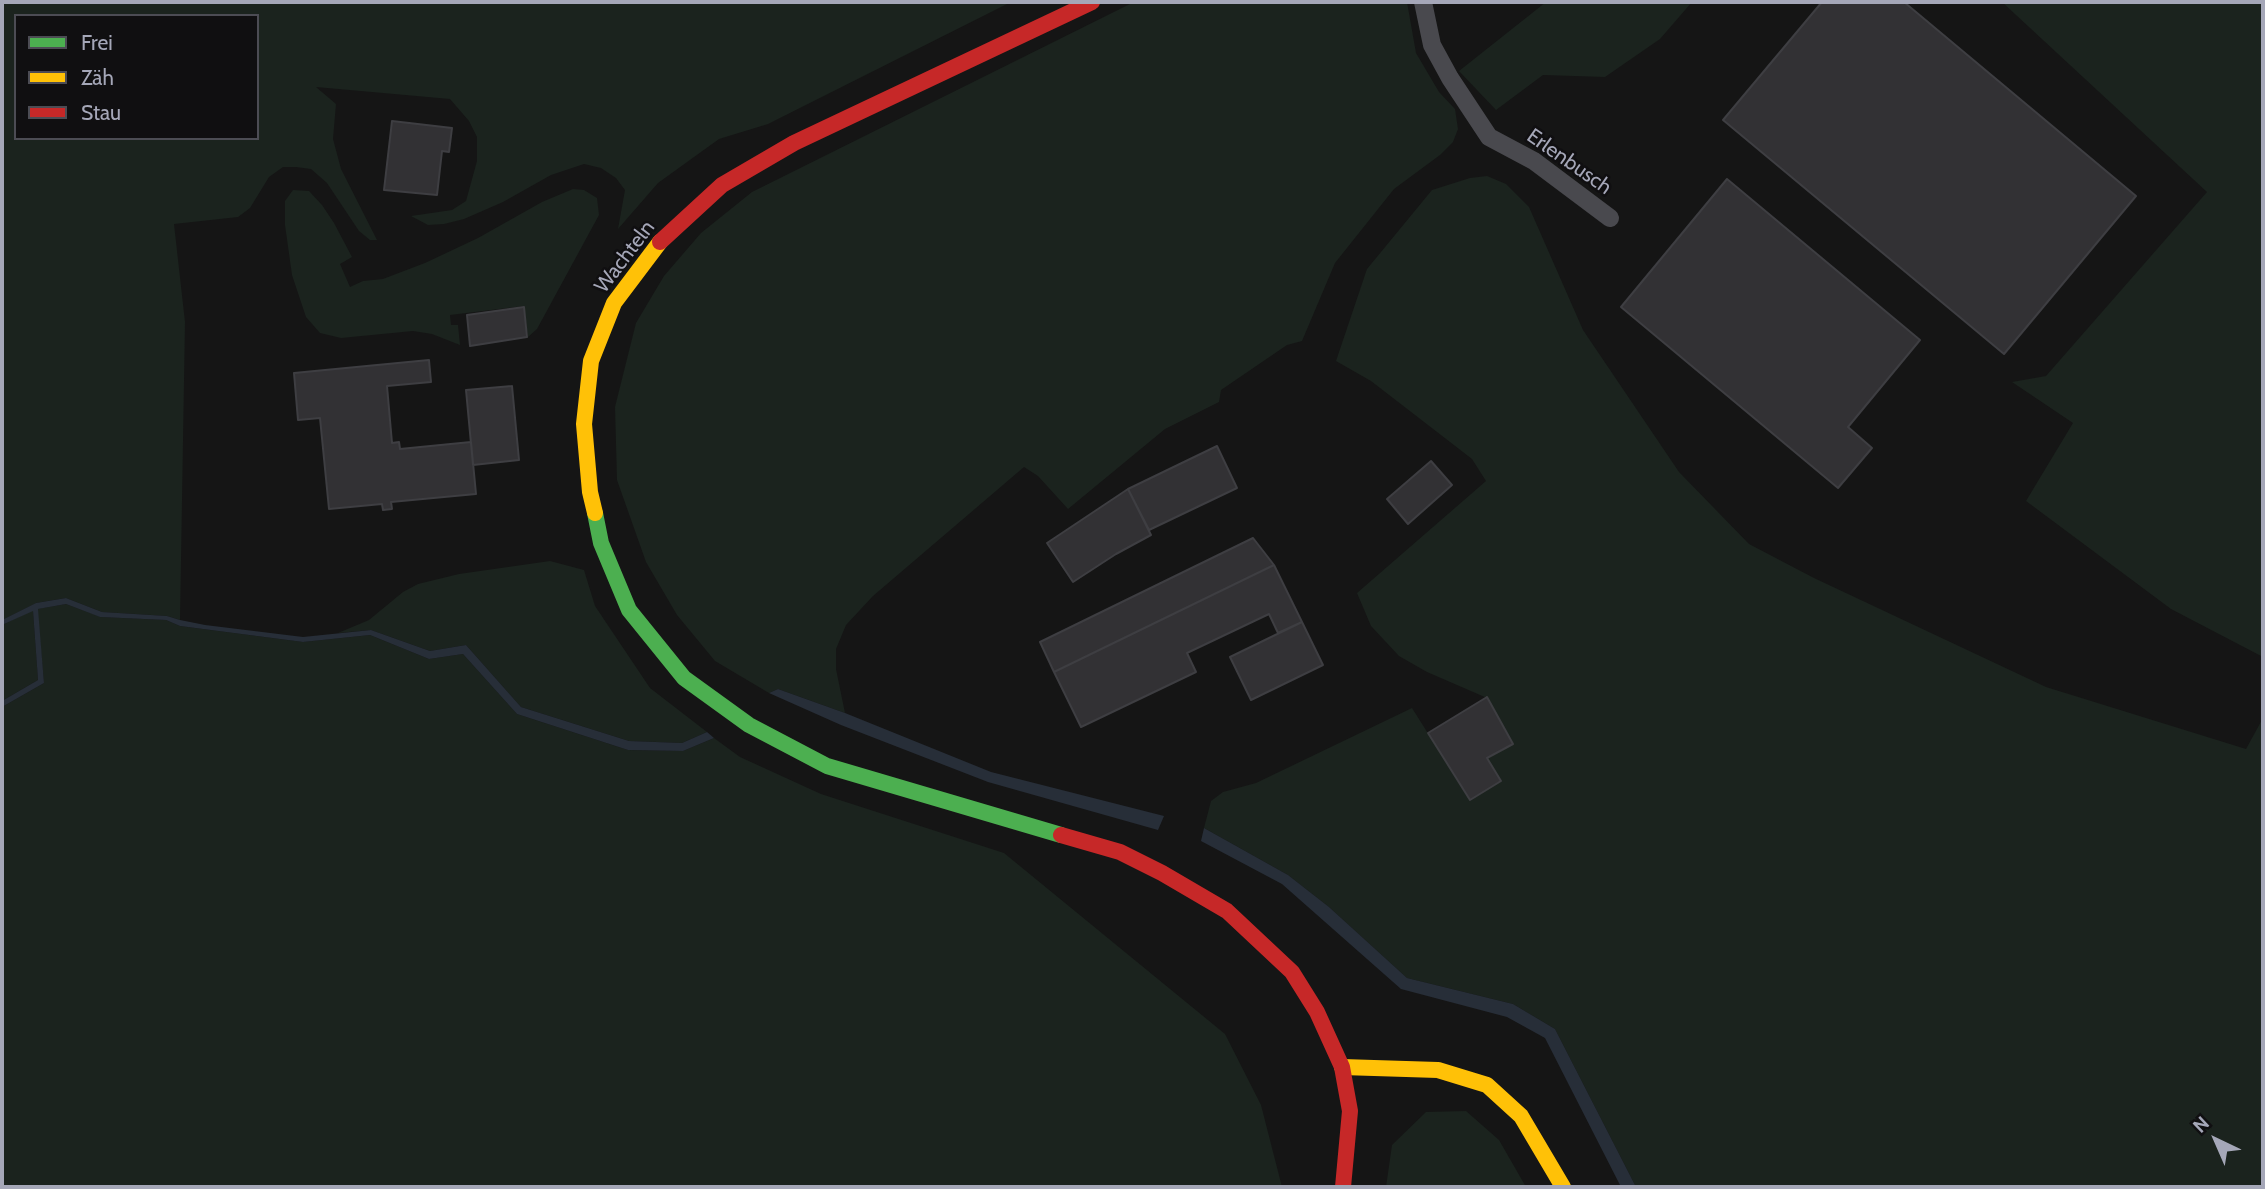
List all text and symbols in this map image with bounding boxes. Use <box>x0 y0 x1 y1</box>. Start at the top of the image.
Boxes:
legend <box>14 14 259 140</box>
text: Frei <box>81 30 113 55</box>
text: Zäh <box>81 65 114 90</box>
text: Stau <box>81 100 121 125</box>
street label: Erlenbusch <box>1522 124 1616 200</box>
street label: Wachteln <box>590 216 660 298</box>
north arrow <box>2181 1105 2251 1175</box>
text: N <box>2188 1112 2214 1137</box>

